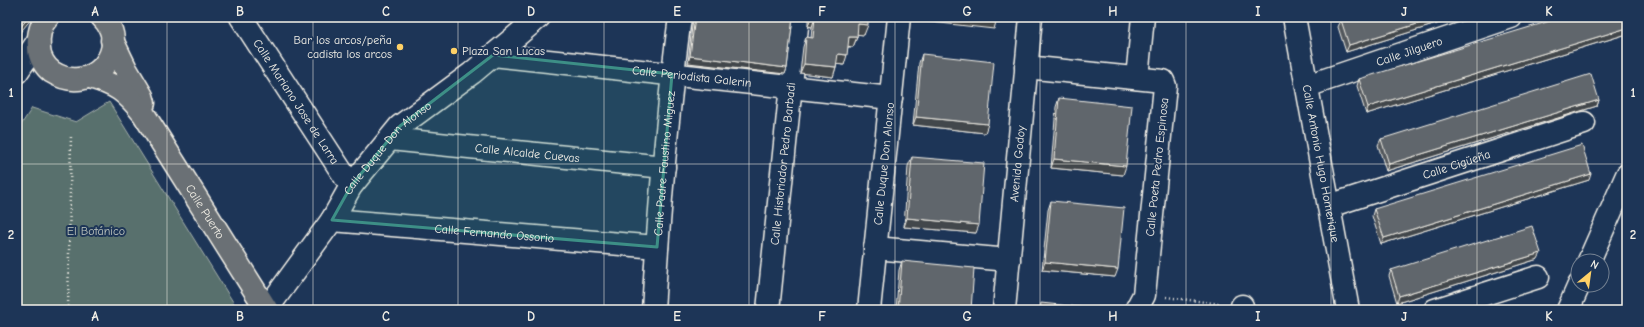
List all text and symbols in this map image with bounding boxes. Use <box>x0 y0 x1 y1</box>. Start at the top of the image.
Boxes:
text: A <box>91 4 99 19</box>
text: B <box>236 4 244 19</box>
text: C <box>382 4 390 19</box>
text: D <box>527 4 535 19</box>
text: E <box>673 4 681 19</box>
text: F <box>818 4 826 19</box>
text: G <box>962 4 972 19</box>
text: H <box>1108 4 1118 19</box>
text: I <box>1255 4 1261 19</box>
text: J <box>1401 4 1407 19</box>
text: K <box>1545 4 1553 19</box>
place label: Bar los arcos/peña cadista los arcos <box>294 33 392 61</box>
street label: Calle Jilguero <box>1374 34 1444 69</box>
street label: Calle Mariano Jose de Larra <box>250 36 342 167</box>
marker: Bar los arcos/peña cadista los arcos <box>395 42 405 52</box>
place label: Plaza San Lucas <box>462 44 545 58</box>
marker: Plaza San Lucas <box>449 46 459 56</box>
street label: Calle Periodista Galerin <box>631 63 752 90</box>
street label: Calle Historiador Pedro Barbadi <box>768 82 798 246</box>
street label: Calle Antonio Hugo Homerique <box>1300 84 1342 244</box>
text: 1 <box>8 85 14 100</box>
text: 1 <box>1630 85 1636 100</box>
street label: Calle Padre Faustino Miguez <box>651 89 678 236</box>
street label: Calle Poeta Pedro Espinosa <box>1143 97 1171 237</box>
street label: Calle Duque Don Alonso <box>341 98 434 197</box>
street label: Calle Duque Don Alonso <box>871 102 897 226</box>
street label: Avenida Godoy <box>1007 124 1028 202</box>
street label: Calle Alcalde Cuevas <box>474 141 580 165</box>
street label: Calle Cigüeña <box>1421 147 1492 182</box>
street label: Calle Puerto <box>183 182 227 242</box>
street label: Calle Fernando Ossorio <box>434 222 555 245</box>
park label: El Botánico <box>67 224 125 238</box>
text: 2 <box>8 227 14 242</box>
text: 2 <box>1630 227 1636 242</box>
north arrow <box>1570 253 1610 293</box>
text: N <box>1588 257 1601 272</box>
text: A <box>91 309 99 324</box>
text: B <box>236 309 244 324</box>
text: C <box>382 309 390 324</box>
text: D <box>527 309 535 324</box>
text: E <box>673 309 681 324</box>
text: F <box>818 309 826 324</box>
text: G <box>962 309 972 324</box>
text: H <box>1108 309 1118 324</box>
text: I <box>1255 309 1261 324</box>
text: J <box>1401 309 1407 324</box>
text: K <box>1545 309 1553 324</box>

